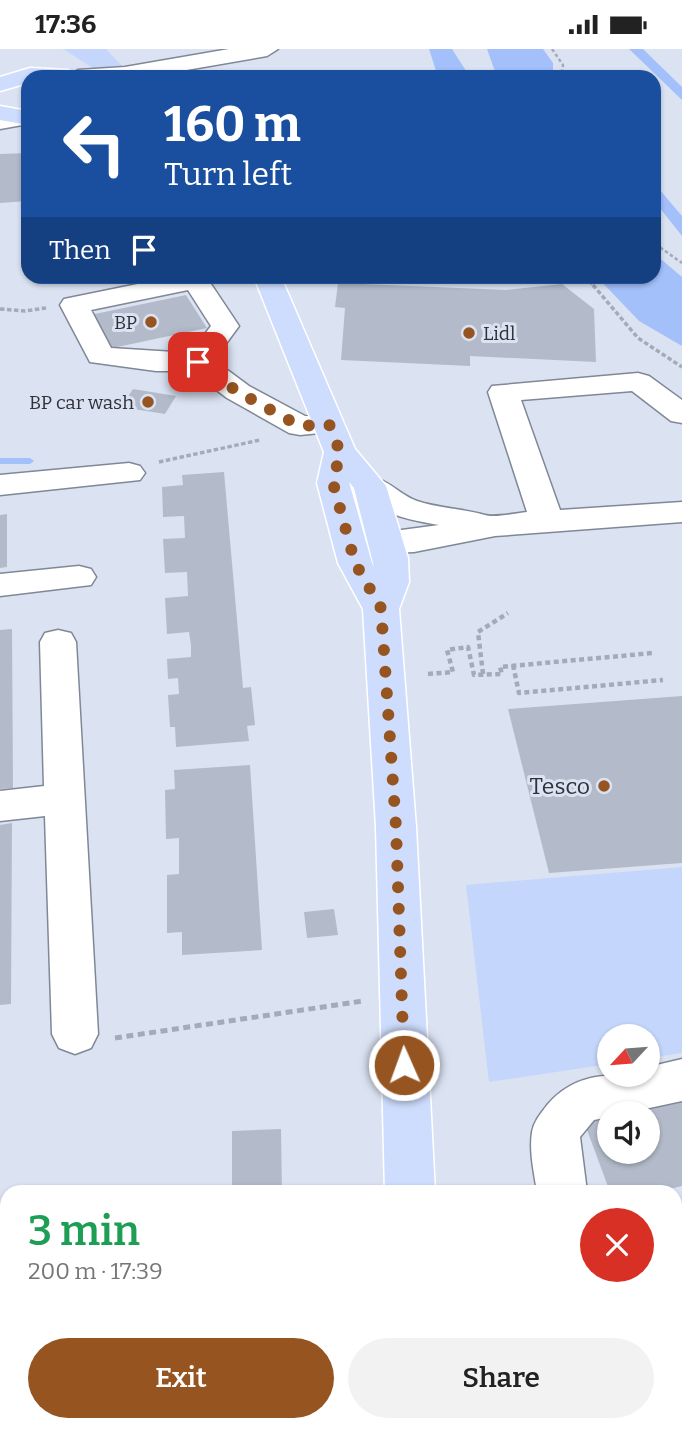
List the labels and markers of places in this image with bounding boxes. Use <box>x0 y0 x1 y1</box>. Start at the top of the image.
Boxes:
place label: BP <box>114 311 137 334</box>
marker: BP <box>143 314 159 330</box>
place label: Lidl <box>483 322 516 345</box>
marker: Lidl <box>461 325 477 341</box>
pin <box>168 332 228 392</box>
place label: BP car wash <box>29 391 134 414</box>
marker: BP car wash <box>140 394 156 410</box>
place label: Tesco <box>530 772 590 800</box>
marker: Tesco <box>596 778 612 794</box>

